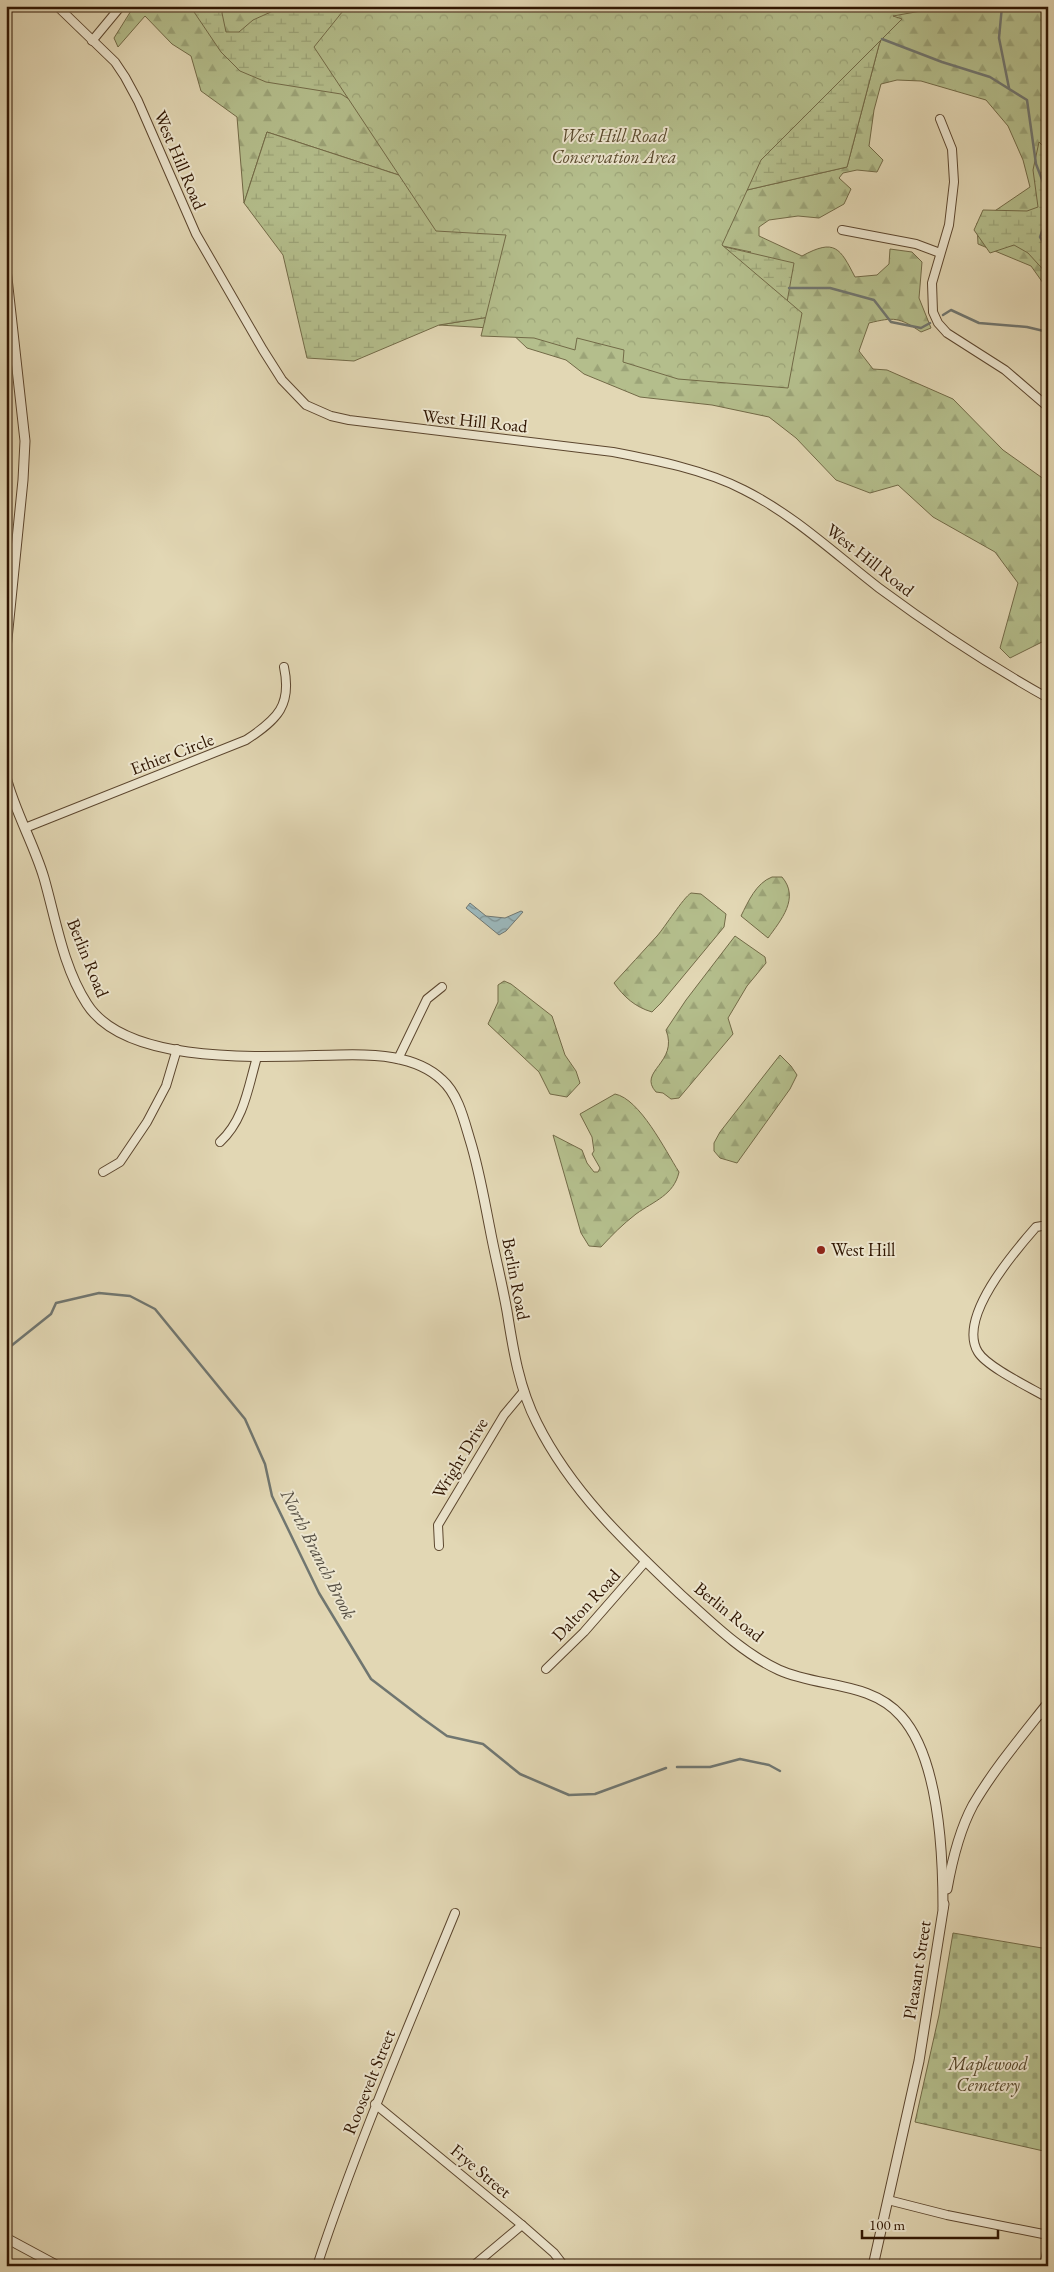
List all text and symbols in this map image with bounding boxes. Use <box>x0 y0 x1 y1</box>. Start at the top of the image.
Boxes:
street label: West Hill Road <box>149 107 212 214</box>
park label: West Hill Road Conservation Area <box>551 124 677 168</box>
street label: West Hill Road <box>421 404 530 438</box>
street label: West Hill Road <box>822 518 920 602</box>
street label: Ethier Circle <box>127 727 217 780</box>
street label: Berlin Road <box>62 915 115 1001</box>
street label: Berlin Road <box>497 1236 536 1323</box>
place label: West Hill <box>831 1238 895 1261</box>
marker: West Hill <box>815 1244 827 1256</box>
street label: Wright Drive <box>427 1413 493 1502</box>
water label: North Branch Brook <box>275 1484 362 1624</box>
street label: Dalton Road <box>546 1563 625 1646</box>
street label: Berlin Road <box>690 1577 770 1647</box>
street label: Pleasant Street <box>897 1919 936 2021</box>
street label: Roosevelt Street <box>337 2026 400 2138</box>
park label: Maplewood Cemetery <box>947 2052 1028 2097</box>
street label: Frye Street <box>446 2138 517 2203</box>
scale bar <box>862 2207 998 2239</box>
text: 100 m <box>869 2215 906 2234</box>

